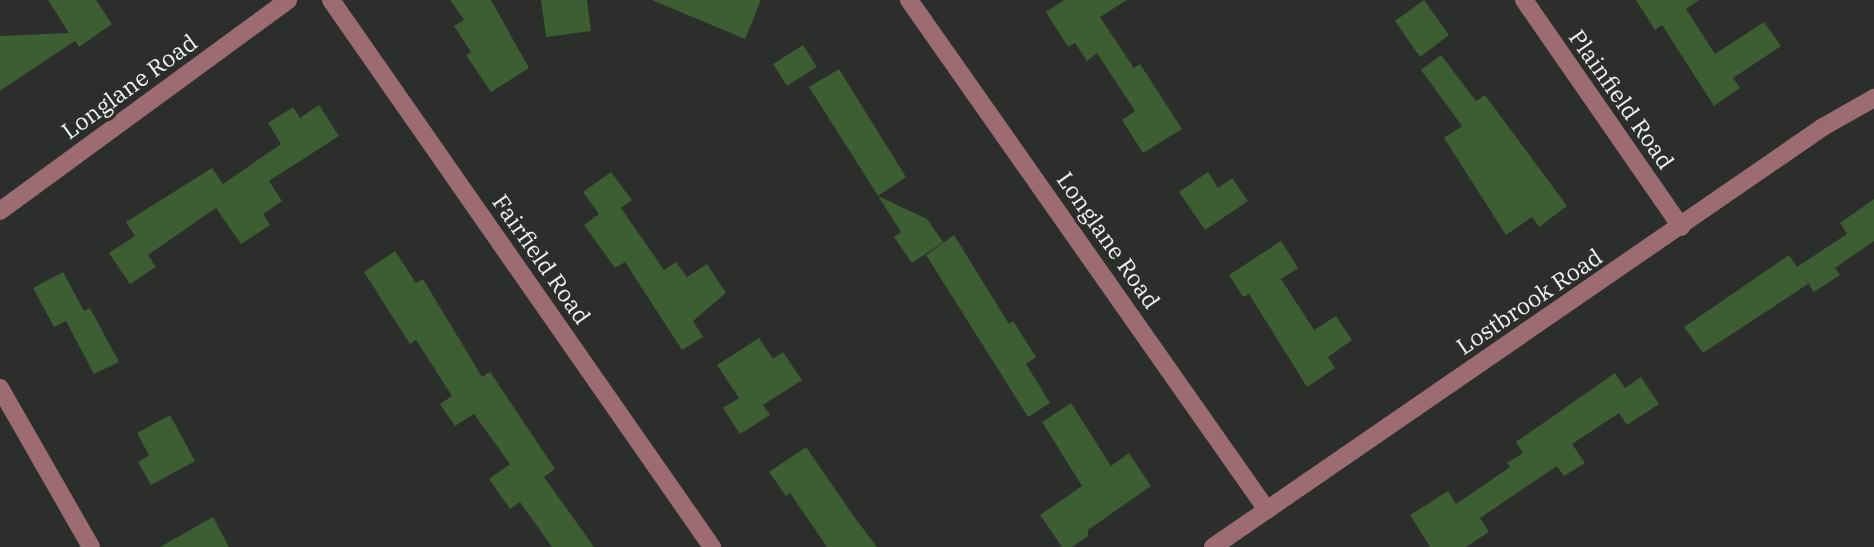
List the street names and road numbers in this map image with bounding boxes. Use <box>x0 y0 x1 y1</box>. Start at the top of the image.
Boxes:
street label: Plainfield Road <box>1564 24 1680 174</box>
street label: Longlane Road <box>56 28 202 144</box>
street label: Longlane Road <box>1052 166 1166 314</box>
street label: Fairfield Road <box>487 189 597 329</box>
street label: Lostbrook Road <box>1451 242 1607 360</box>

